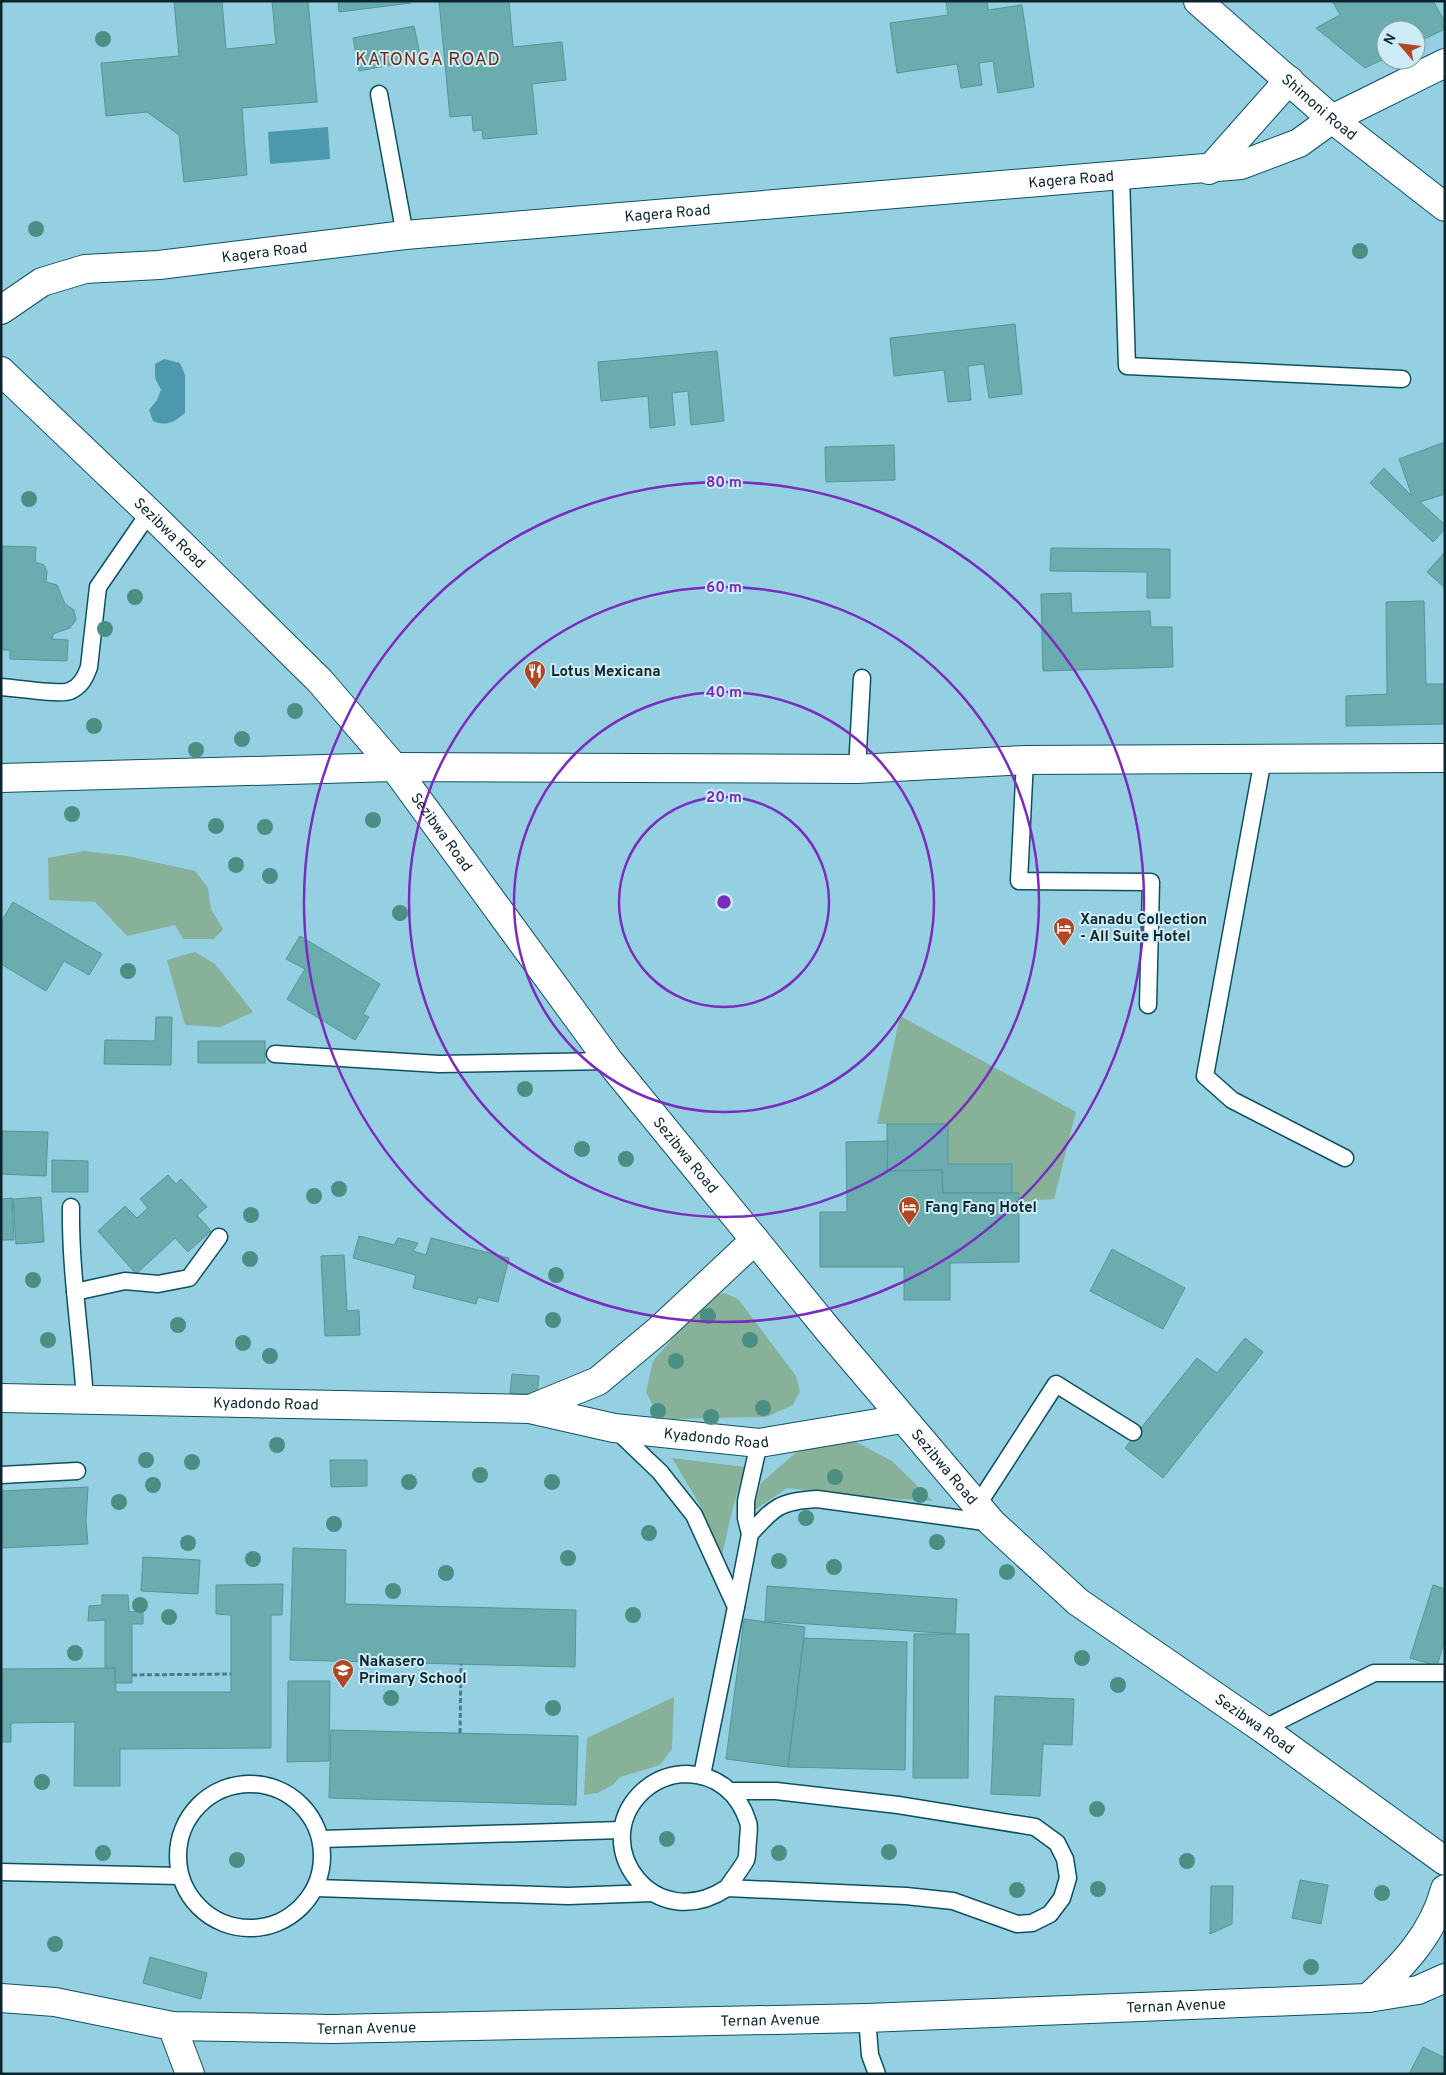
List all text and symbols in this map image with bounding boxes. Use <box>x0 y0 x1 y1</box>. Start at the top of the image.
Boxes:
north arrow <box>1376 20 1426 70</box>
text: N <box>1381 31 1401 48</box>
district label: KATONGA ROAD <box>355 49 501 72</box>
street label: Shimoni Road <box>1277 71 1360 145</box>
street label: Kagera Road <box>1028 168 1115 194</box>
street label: Kagera Road <box>624 201 711 228</box>
street label: Kagera Road <box>221 239 309 268</box>
text: 80 m <box>706 474 742 493</box>
street label: Sezibwa Road <box>129 495 209 573</box>
text: 60 m <box>706 579 742 598</box>
restaurant icon: Lotus Mexicana <box>523 659 547 690</box>
place label: Lotus Mexicana <box>551 663 661 682</box>
text: 40 m <box>706 684 742 703</box>
text: 20 m <box>706 789 742 808</box>
street label: Sezibwa Road <box>405 790 476 876</box>
centre of rings <box>715 893 733 911</box>
place label: Xanadu Collection - All Suite Hotel <box>1080 911 1207 947</box>
hotel icon: Xanadu Collection - All Suite Hotel <box>1052 916 1076 947</box>
street label: Sezibwa Road <box>648 1114 721 1198</box>
hotel icon: Fang Fang Hotel <box>897 1195 921 1226</box>
place label: Fang Fang Hotel <box>925 1199 1037 1218</box>
street label: Kyadondo Road <box>213 1394 319 1416</box>
street label: Kyadondo Road <box>663 1425 770 1454</box>
street label: Sezibwa Road <box>906 1426 981 1509</box>
place label: Nakasero Primary School <box>359 1653 467 1689</box>
school or university icon: Nakasero Primary School <box>331 1658 355 1689</box>
street label: Sezibwa Road <box>1210 1691 1297 1759</box>
street label: Ternan Avenue <box>1126 1996 1226 2019</box>
street label: Ternan Avenue <box>720 2011 820 2032</box>
street label: Ternan Avenue <box>316 2019 416 2040</box>

